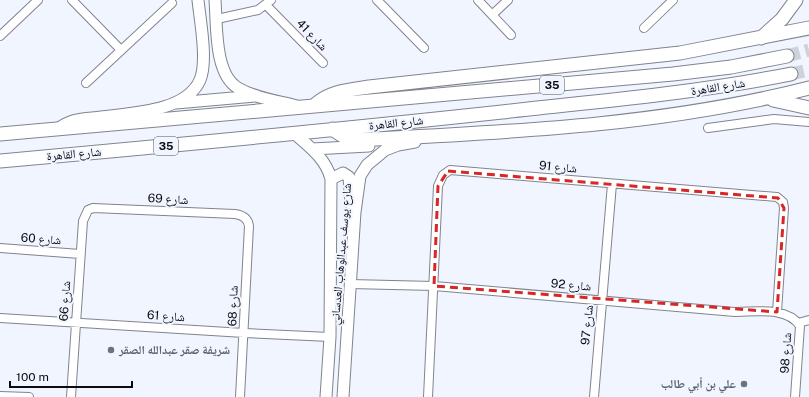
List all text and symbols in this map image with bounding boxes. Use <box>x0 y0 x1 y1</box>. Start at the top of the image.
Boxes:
street label: شارع 41 <box>293 16 330 54</box>
road number: 35 <box>540 76 564 94</box>
street label: شارع القاهرة <box>690 76 746 99</box>
street label: شارع القاهرة <box>368 113 424 134</box>
road number: 35 <box>154 137 178 155</box>
street label: شارع القاهرة <box>46 145 102 164</box>
street label: شارع 91 <box>538 158 578 177</box>
street label: شارع يوسف عبدالوهاب العدساني <box>328 182 357 326</box>
street label: شارع 69 <box>147 191 189 208</box>
street label: شارع 60 <box>20 231 62 248</box>
street label: شارع 92 <box>550 276 592 295</box>
street label: شارع 66 <box>57 280 74 322</box>
street label: شارع 68 <box>225 285 242 327</box>
street label: شارع 97 <box>578 304 597 346</box>
street label: شارع 61 <box>146 308 186 325</box>
street label: شارع 98 <box>778 332 795 374</box>
place label: شريفة صقر عبدالله الصقر <box>118 343 230 357</box>
marker: شريفة صقر عبدالله الصقر <box>106 345 116 355</box>
scale bar <box>10 363 132 389</box>
text: 100 m <box>16 370 49 384</box>
place label: علي بن أبي طالب <box>661 377 736 394</box>
marker: علي بن أبي طالب <box>739 379 749 389</box>

